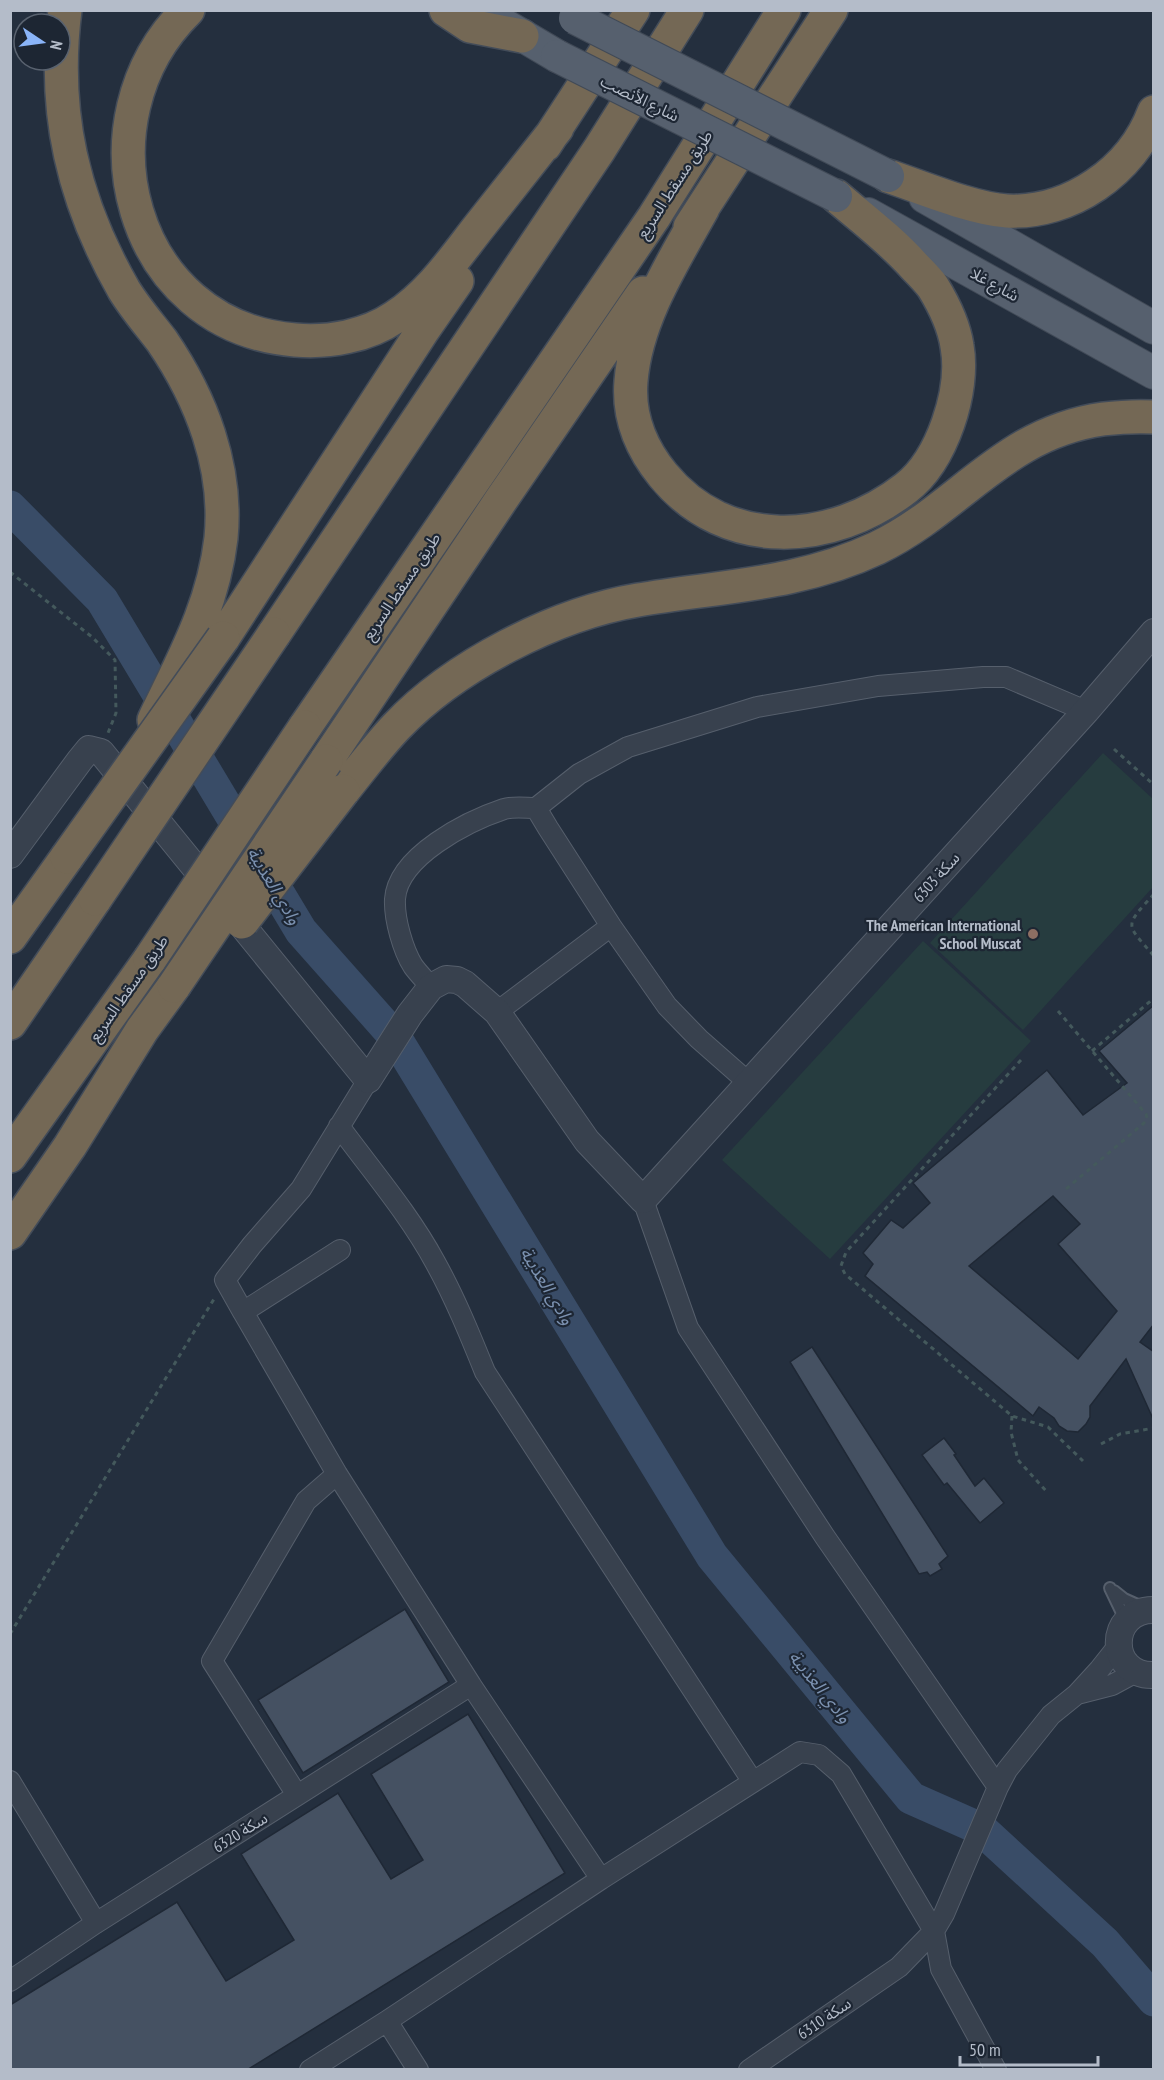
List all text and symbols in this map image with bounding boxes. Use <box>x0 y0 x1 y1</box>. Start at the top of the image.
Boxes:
north arrow <box>12 12 72 72</box>
text: N <box>46 39 67 52</box>
street label: شارع الأنصب <box>596 70 682 128</box>
street label: طريق مسقط السريع <box>632 126 719 244</box>
street label: شارع غلا <box>966 263 1023 308</box>
street label: طريق مسقط السريع <box>358 528 447 645</box>
water label: وادي العذيبة <box>240 843 307 930</box>
street label: سكة 6303 <box>908 848 964 906</box>
place label: The American International School Muscat <box>866 915 1021 953</box>
marker: The American International School Muscat <box>1026 927 1040 941</box>
street label: طريق مسقط السريع <box>84 931 175 1047</box>
water label: وادي العذيبة <box>513 1243 580 1330</box>
water label: وادي العذيبة <box>782 1646 857 1730</box>
street label: سكة 6320 <box>209 1807 271 1857</box>
street label: سكة 6310 <box>793 1993 855 2043</box>
scale bar <box>960 2029 1098 2067</box>
text: 50 m <box>969 2038 1001 2061</box>

